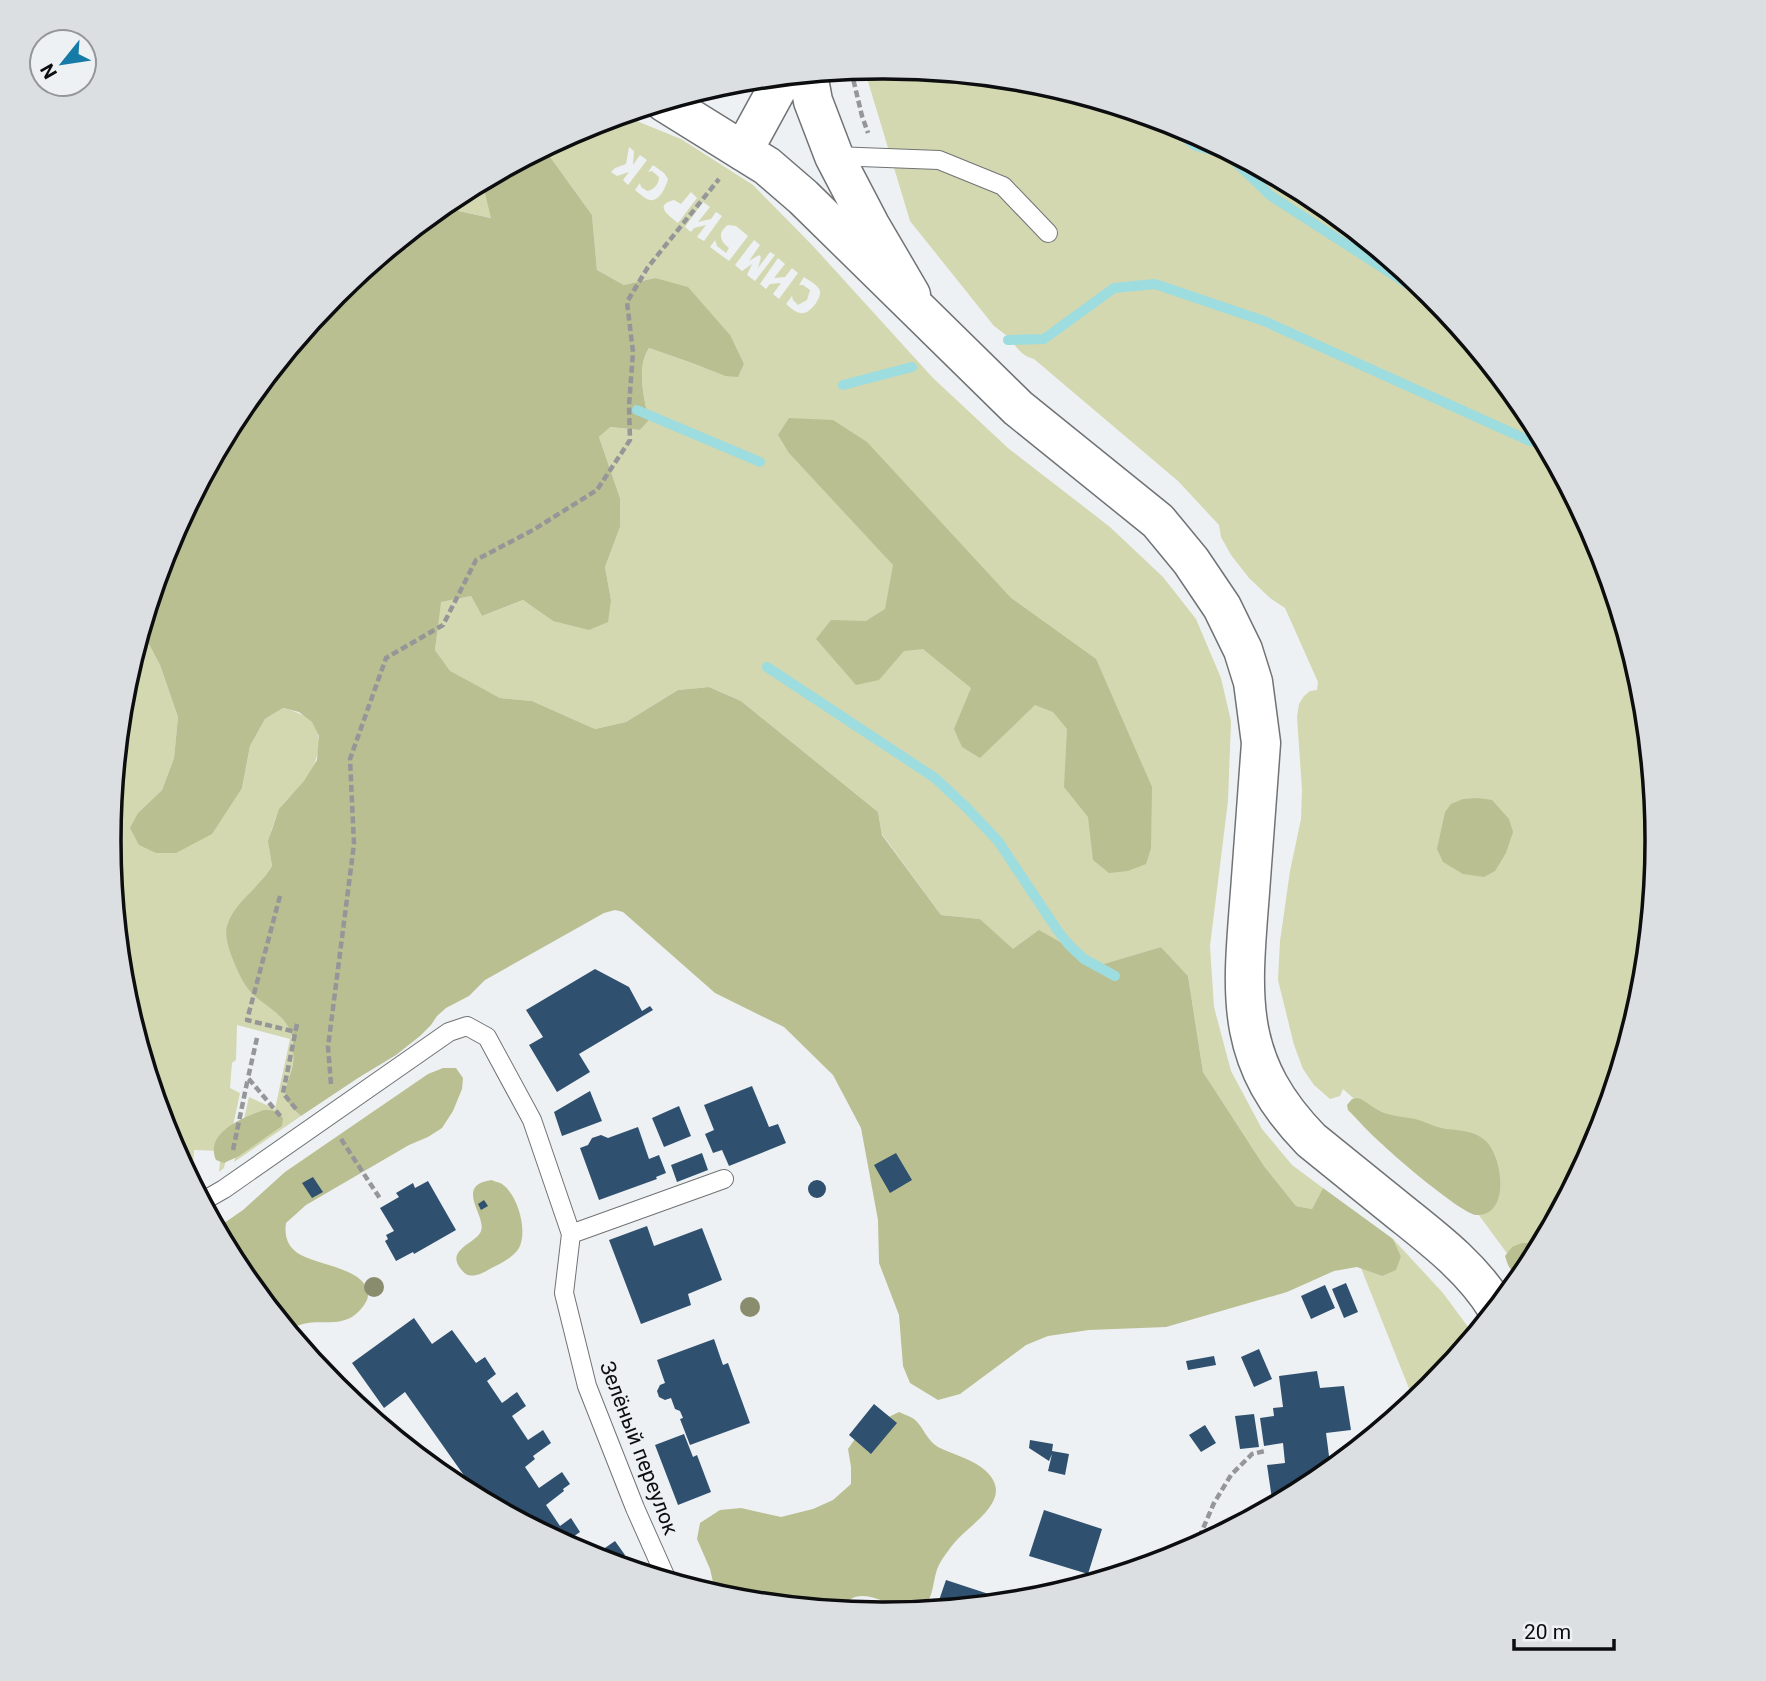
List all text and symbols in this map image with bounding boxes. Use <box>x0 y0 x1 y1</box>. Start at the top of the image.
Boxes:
north arrow <box>28 28 98 98</box>
text: N <box>35 60 62 83</box>
street label: Зелёный переулок <box>595 1358 683 1539</box>
scale bar <box>1514 1608 1614 1652</box>
text: 20 m <box>1524 1620 1571 1644</box>

